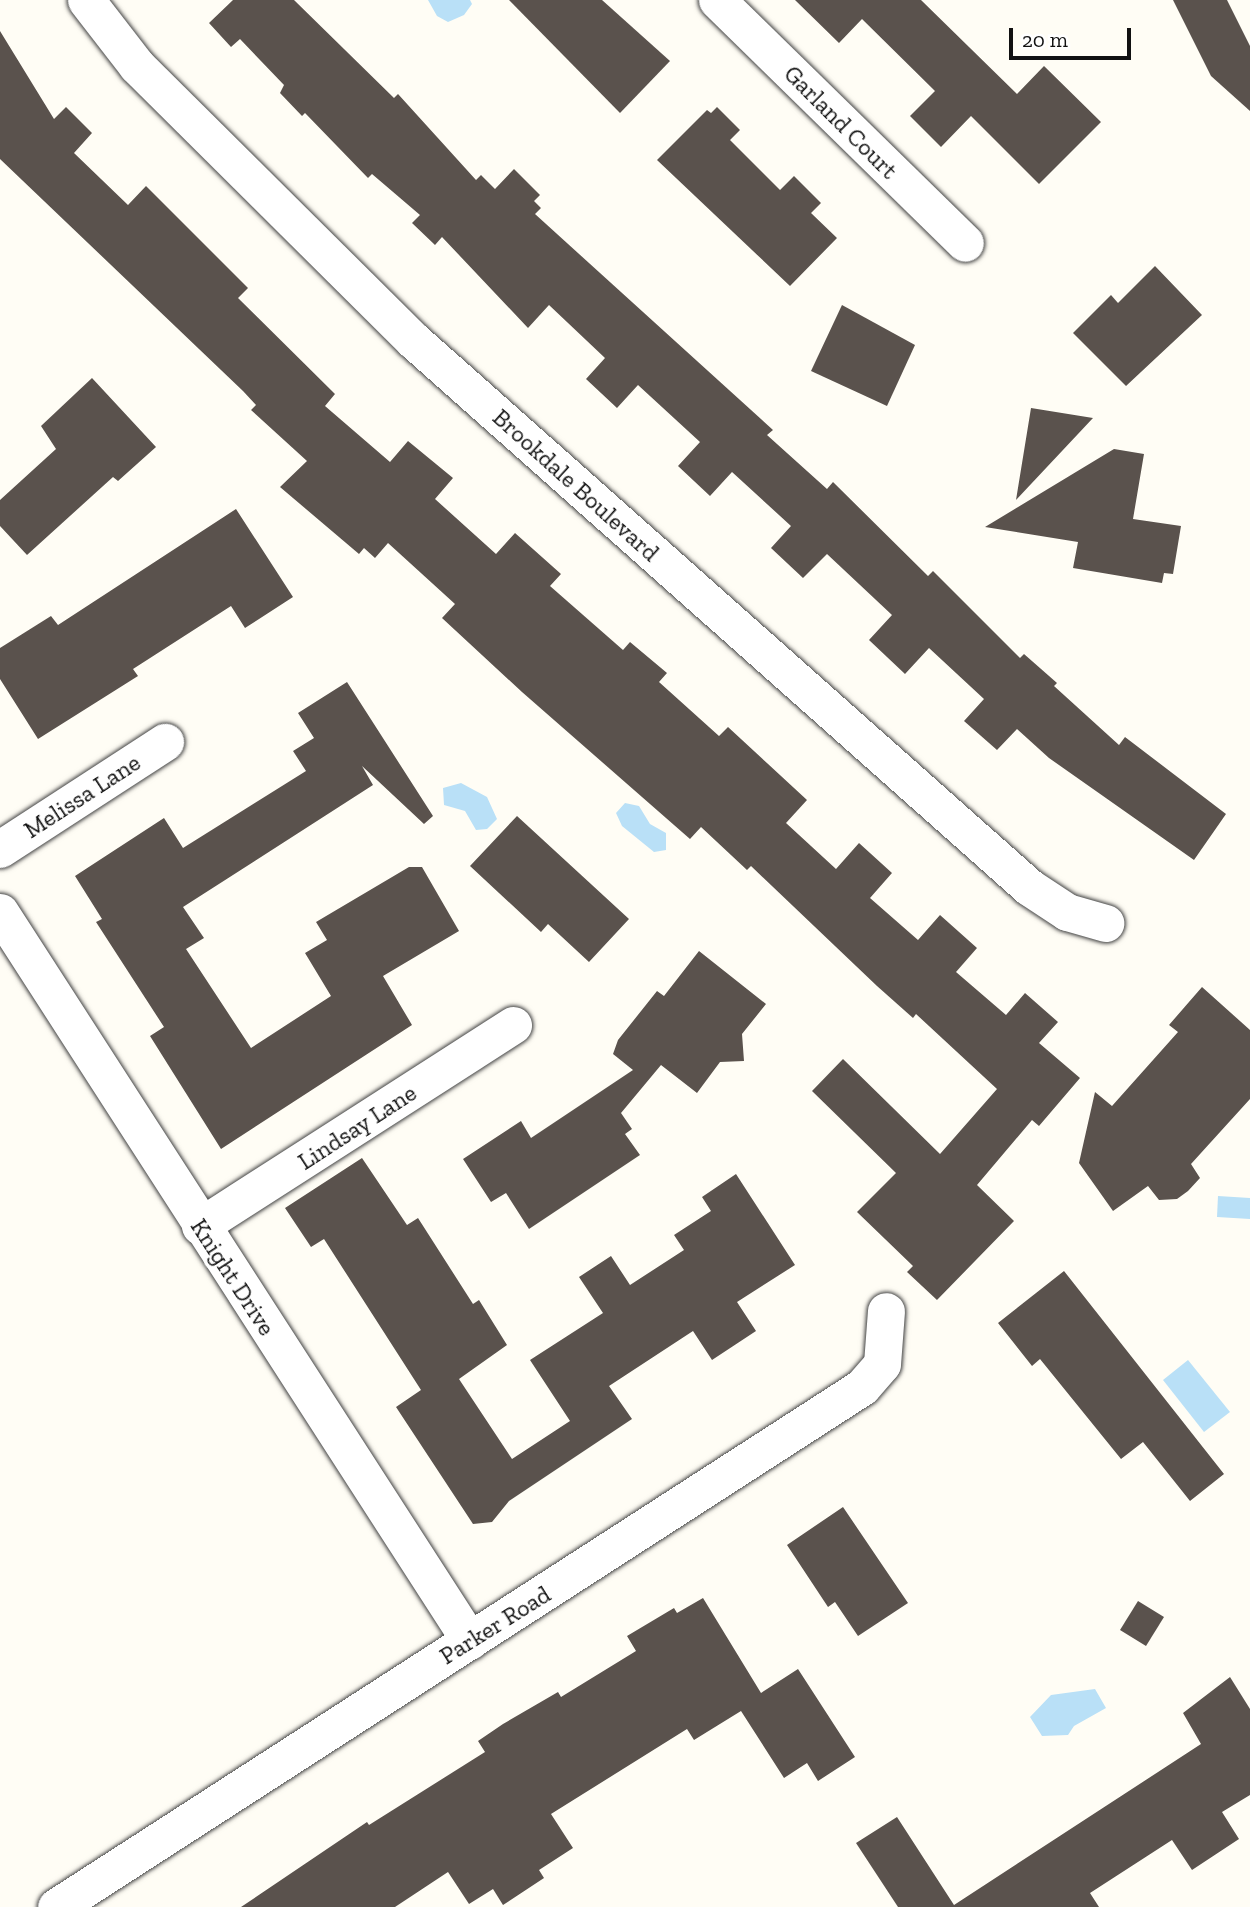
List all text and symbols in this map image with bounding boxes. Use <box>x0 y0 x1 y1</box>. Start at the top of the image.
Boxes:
scale bar <box>1012 14 1134 58</box>
text: 20 m <box>1022 27 1068 52</box>
street label: Garland Court <box>778 59 904 185</box>
street label: Brookdale Boulevard <box>487 403 665 567</box>
street label: Melissa Lane <box>18 748 146 844</box>
street label: Lindsay Lane <box>292 1078 422 1176</box>
street label: Knight Drive <box>185 1213 281 1341</box>
street label: Parker Road <box>434 1579 556 1671</box>

